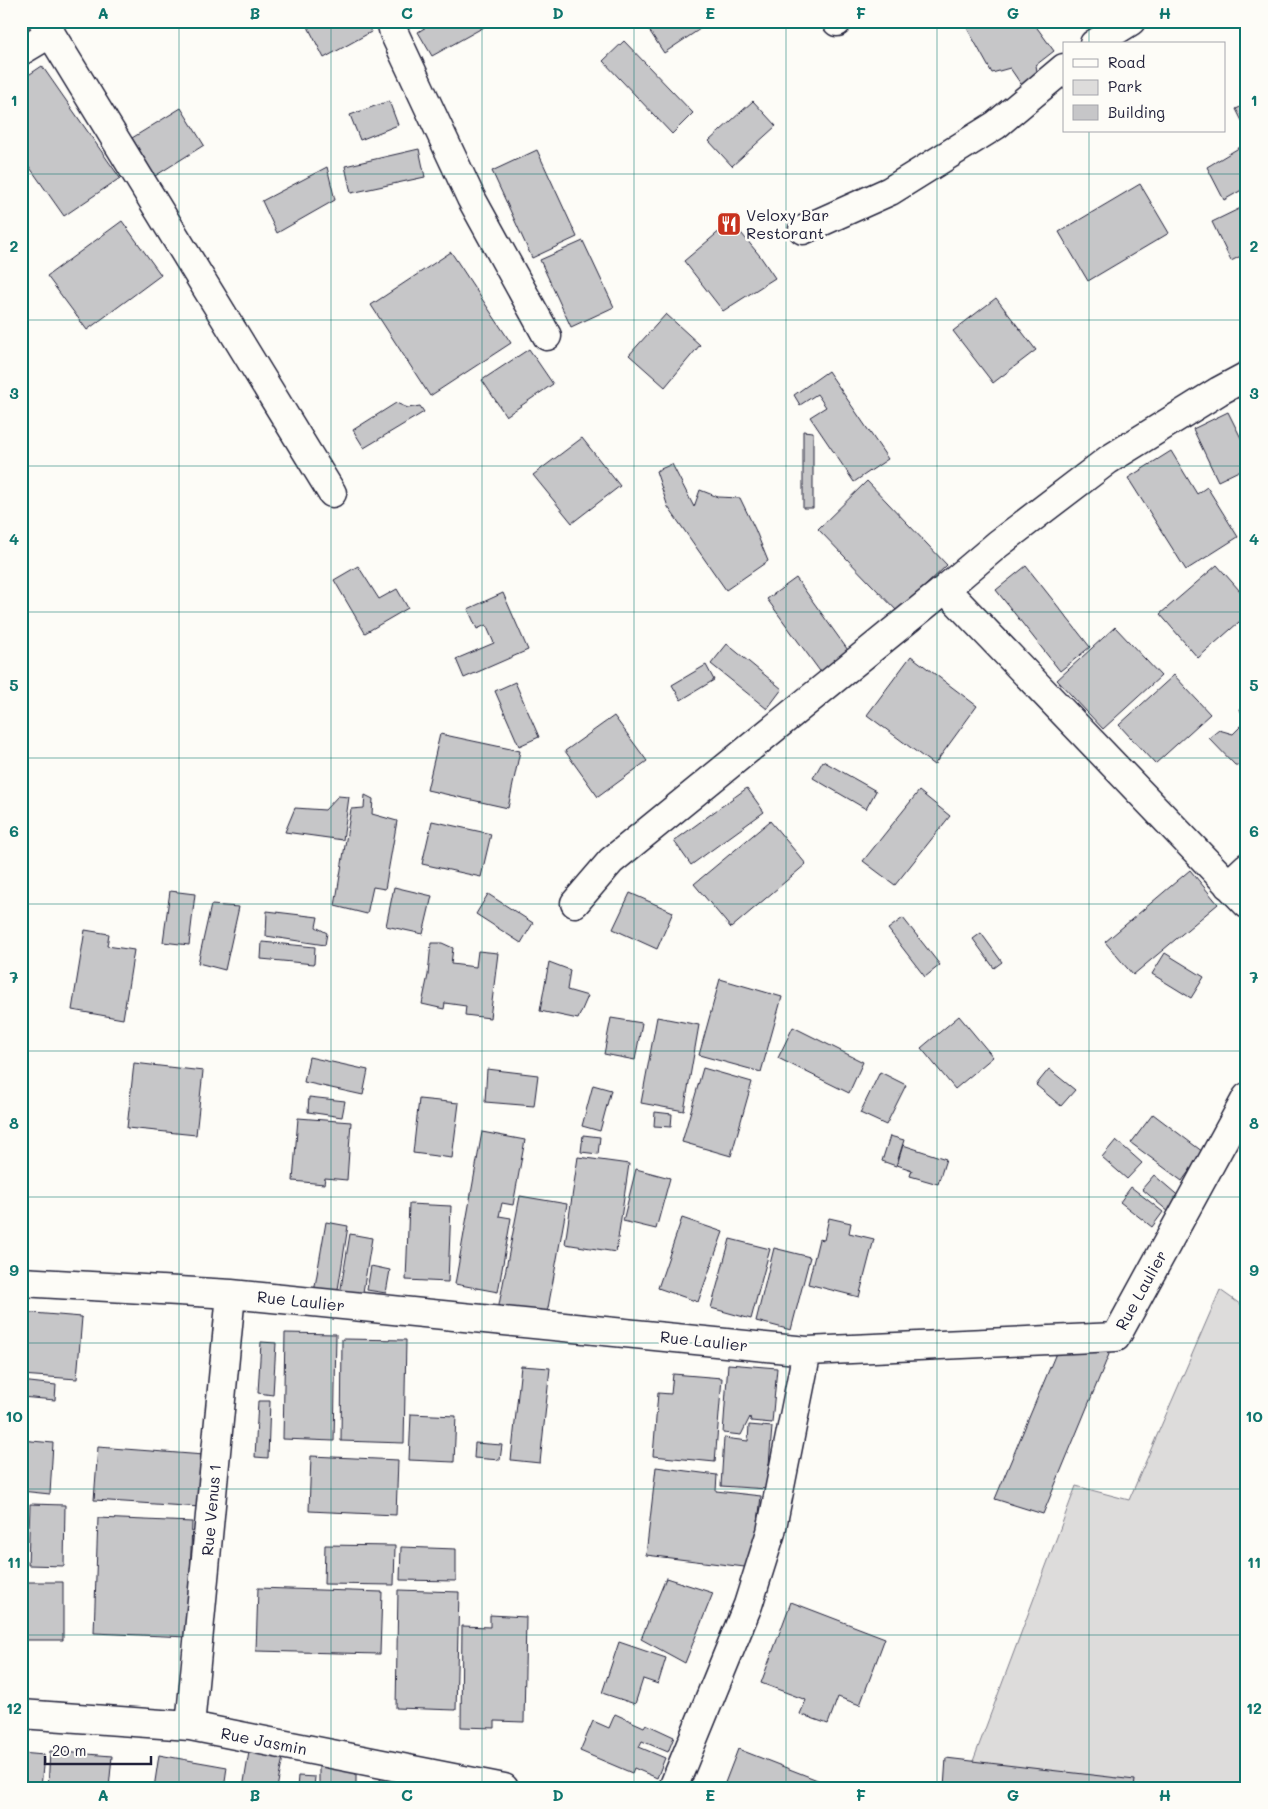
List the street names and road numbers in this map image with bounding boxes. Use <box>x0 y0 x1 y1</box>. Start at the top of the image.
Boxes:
street label: Rue Laulier <box>1110 1246 1171 1333</box>
street label: Rue Laulier <box>256 1285 346 1316</box>
street label: Rue Laulier <box>659 1325 749 1356</box>
street label: Rue Venus 1 <box>196 1463 225 1557</box>
street label: Rue Jasmin <box>219 1722 309 1759</box>

